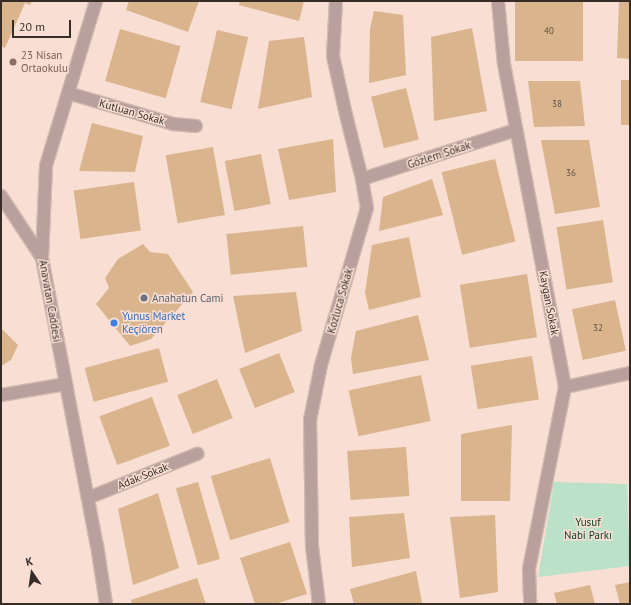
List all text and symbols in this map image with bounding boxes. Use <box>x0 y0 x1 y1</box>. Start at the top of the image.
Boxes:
scale bar <box>14 12 73 38</box>
text: 20 m <box>19 19 45 34</box>
house number: 40 <box>544 26 554 36</box>
place label: 23 Nisan Ortaokulu <box>21 49 68 75</box>
marker: 23 Nisan Ortaokulu <box>8 57 18 67</box>
street label: Kutluan Sokak <box>98 96 166 128</box>
house number: 38 <box>552 99 562 109</box>
street label: Gözlem Sokak <box>406 139 472 171</box>
house number: 36 <box>566 168 576 178</box>
street label: Anavatan Caddesi <box>36 259 64 343</box>
street label: Kozluca Sokak <box>324 267 356 335</box>
street label: Kaygan Sokak <box>536 270 562 336</box>
place label: Anahatun Cami <box>152 291 223 305</box>
marker: Anahatun Cami <box>139 293 149 303</box>
place label: Yunus Market Keçiören <box>122 310 185 336</box>
marker: Yunus Market Keçiören <box>109 318 119 328</box>
house number: 32 <box>593 323 603 333</box>
street label: Adak Sokak <box>116 460 170 492</box>
park label: Yusuf Nabi Parkı <box>564 516 612 542</box>
north arrow <box>12 553 52 593</box>
text: K <box>24 554 34 569</box>

